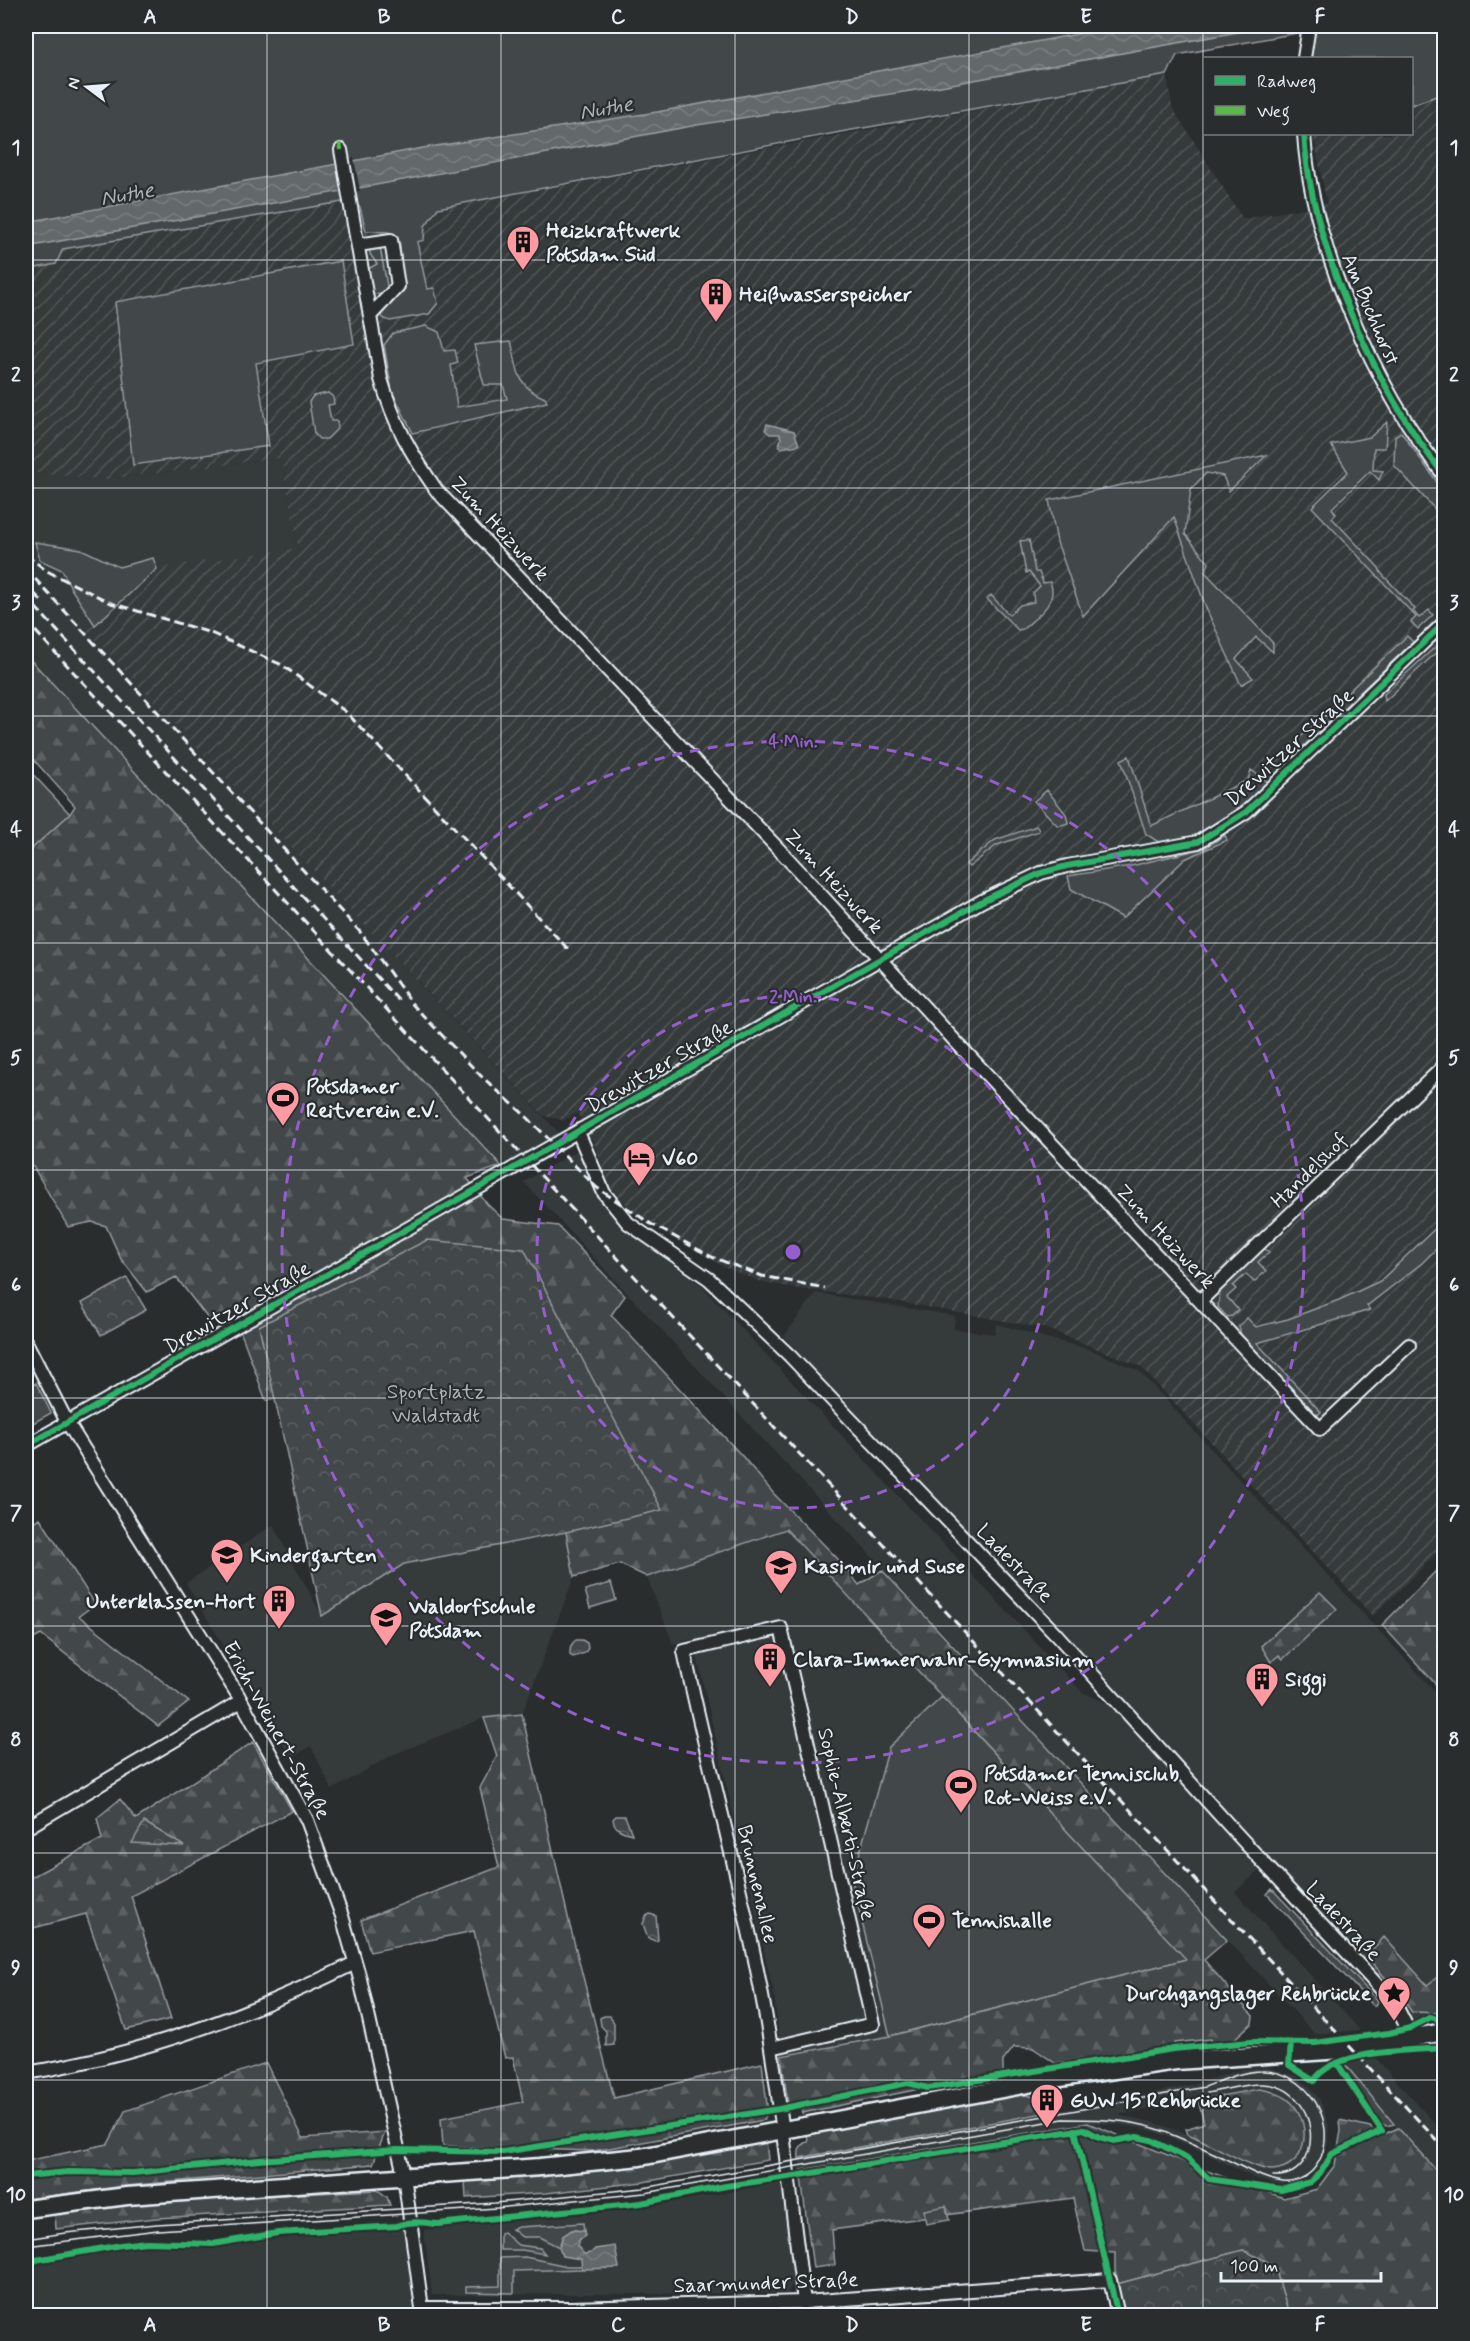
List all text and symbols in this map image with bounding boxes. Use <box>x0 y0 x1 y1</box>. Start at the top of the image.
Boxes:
text: A <box>143 4 157 31</box>
text: B <box>378 4 391 31</box>
text: C <box>611 4 626 31</box>
text: D <box>845 4 859 31</box>
text: E <box>1080 4 1092 31</box>
text: F <box>1315 4 1326 31</box>
north arrow <box>57 57 117 117</box>
legend <box>1203 57 1413 135</box>
text: Radweg <box>1257 70 1316 94</box>
text: N <box>62 75 86 91</box>
water label: Nuthe <box>577 90 636 127</box>
text: Weg <box>1257 100 1290 126</box>
text: 1 <box>12 135 20 162</box>
text: 1 <box>1450 135 1458 162</box>
water label: Nuthe <box>98 176 157 213</box>
place label: Heizkraftwerk Potsdam Süd <box>546 217 681 269</box>
building icon: Heizkraftwerk Potsdam Süd <box>505 224 541 271</box>
street label: Am Buchhorst <box>1334 249 1406 370</box>
building icon: Heißwasserspeicher <box>698 276 734 323</box>
place label: Heißwasserspeicher <box>739 281 912 309</box>
text: 2 <box>11 362 21 389</box>
text: 2 <box>1449 362 1459 389</box>
street label: Zum Heizwerk <box>443 470 556 588</box>
text: 3 <box>11 590 21 617</box>
text: 3 <box>1449 590 1459 617</box>
street label: Drewitzer Straße <box>1219 682 1360 813</box>
text: 4 Min. <box>768 730 818 754</box>
text: 4 <box>10 817 22 844</box>
text: 4 <box>1448 817 1460 844</box>
street label: Zum Heizwerk <box>777 823 890 941</box>
text: 2 Min. <box>769 985 817 1009</box>
street label: Drewitzer Straße <box>581 1014 738 1120</box>
text: 5 <box>10 1045 22 1072</box>
text: 5 <box>1448 1045 1460 1072</box>
place label: Potsdamer Reitverein e.V. <box>306 1073 439 1125</box>
sports icon: Potsdamer Reitverein e.V. <box>265 1080 301 1127</box>
street label: Handelshof <box>1265 1127 1354 1215</box>
hotel icon: V60 <box>621 1140 657 1187</box>
place label: V60 <box>662 1145 698 1173</box>
street label: Zum Heizwerk <box>1109 1178 1222 1296</box>
centre of rings <box>783 1242 803 1262</box>
street label: Drewitzer Straße <box>159 1255 316 1361</box>
text: 6 <box>11 1272 21 1299</box>
text: 6 <box>1449 1272 1459 1299</box>
park label: Sportplatz Waldstadt <box>387 1378 485 1430</box>
text: 7 <box>10 1500 22 1527</box>
text: 7 <box>1448 1500 1460 1527</box>
street label: Ladestraße <box>970 1518 1059 1609</box>
school or university icon: Kindergarten <box>209 1537 245 1584</box>
place label: Kindergarten <box>250 1542 377 1572</box>
school or university icon: Kasimir und Suse <box>763 1548 799 1595</box>
place label: Kasimir und Suse <box>804 1553 965 1581</box>
building icon: Unterklassen-Hort <box>261 1583 297 1630</box>
place label: Unterklassen-Hort <box>86 1588 256 1616</box>
place label: Waldorfschule Potsdam <box>408 1593 536 1645</box>
school or university icon: Waldorfschule Potsdam <box>368 1600 404 1647</box>
street label: Erich-Weinert-Straße <box>215 1636 337 1825</box>
building icon: Clara-Immerwahr-Gymnasium <box>752 1641 788 1688</box>
place label: Clara-Immerwahr-Gymnasium <box>793 1646 1094 1674</box>
building icon: Siggi <box>1244 1661 1280 1708</box>
place label: Siggi <box>1285 1666 1327 1696</box>
street label: Sophie-Alberti-Straße <box>810 1725 882 1923</box>
text: 8 <box>10 1727 22 1754</box>
text: 8 <box>1448 1727 1460 1754</box>
place label: Potsdamer Tennisclub Rot-Weiss e.V. <box>984 1760 1179 1812</box>
sports icon: Potsdamer Tennisclub Rot-Weiss e.V. <box>943 1767 979 1814</box>
street label: Brunnenallee <box>730 1822 784 1946</box>
street label: Ladestraße <box>1299 1876 1388 1968</box>
sports icon: Tennishalle <box>911 1902 947 1949</box>
place label: Tennishalle <box>952 1907 1052 1935</box>
text: 9 <box>11 1955 21 1982</box>
text: 9 <box>1449 1955 1459 1982</box>
place icon: Durchgangslager Rehbrücke <box>1376 1975 1412 2022</box>
place label: Durchgangslager Rehbrücke <box>1125 1980 1372 2010</box>
building icon: GUW 15 Rehbrücke <box>1029 2082 1065 2129</box>
place label: GUW 15 Rehbrücke <box>1070 2087 1241 2115</box>
text: 10 <box>6 2182 26 2209</box>
text: 10 <box>1444 2182 1464 2209</box>
scale bar <box>1221 2245 1382 2283</box>
text: 100 m <box>1230 2255 1278 2279</box>
street label: Saarmunder Straße <box>673 2266 859 2300</box>
text: A <box>143 2312 157 2339</box>
text: B <box>378 2312 391 2339</box>
text: C <box>611 2312 626 2339</box>
text: D <box>845 2312 859 2339</box>
text: E <box>1080 2312 1092 2339</box>
text: F <box>1315 2312 1326 2339</box>

